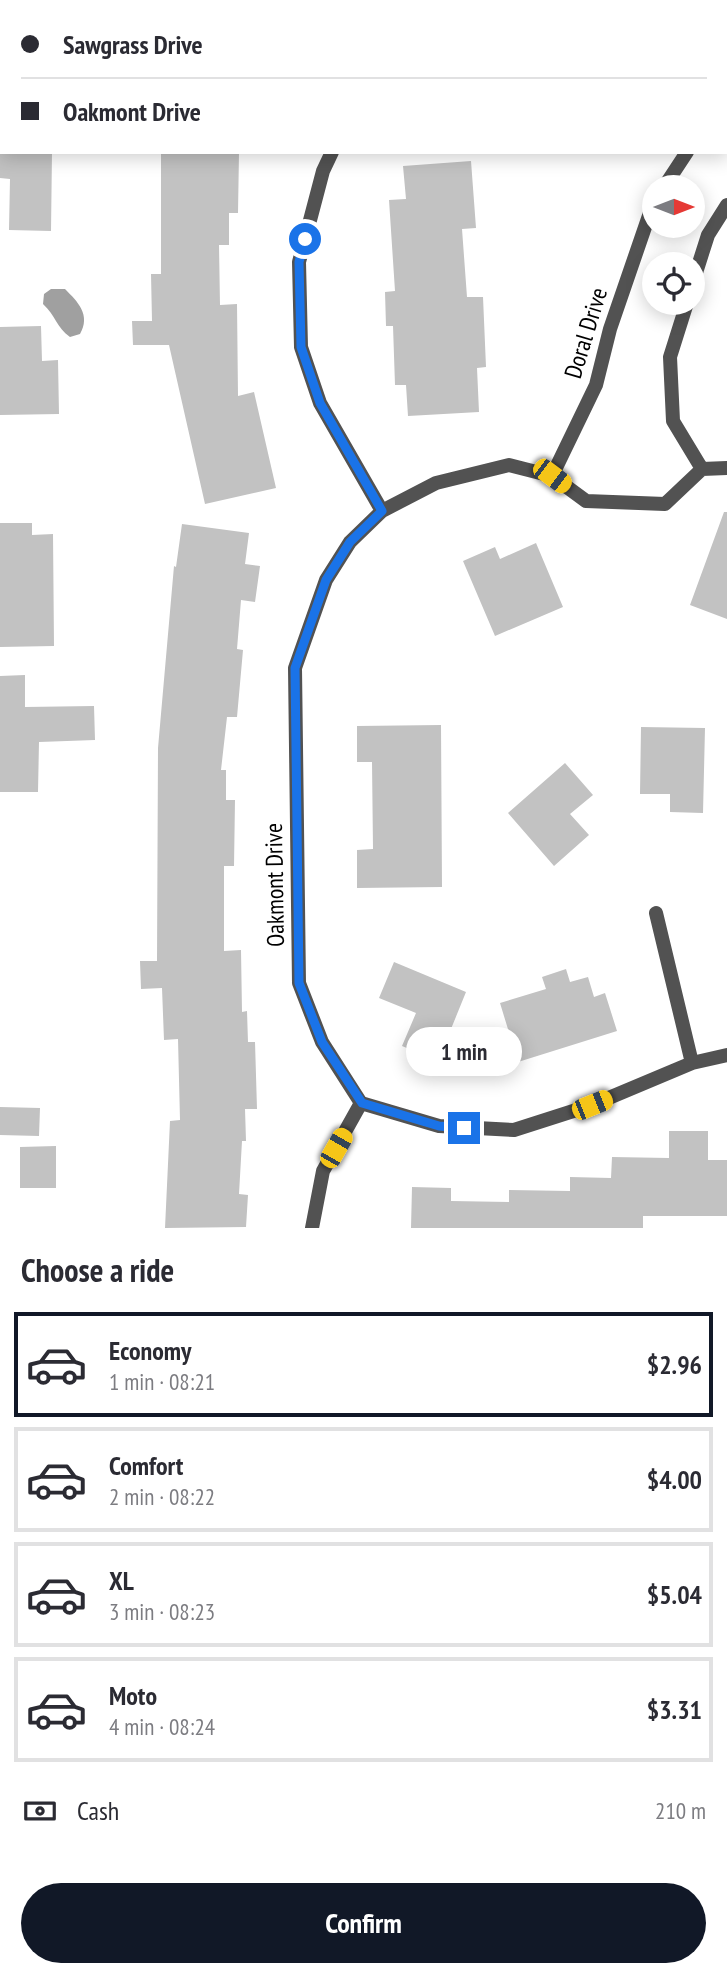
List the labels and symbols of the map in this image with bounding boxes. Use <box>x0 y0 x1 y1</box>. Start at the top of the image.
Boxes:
north arrow <box>642 175 705 238</box>
route start <box>289 223 321 255</box>
street label: Doral Drive <box>557 284 614 382</box>
car <box>529 455 576 497</box>
street label: Oakmont Drive <box>258 823 291 947</box>
callout: 1 min <box>406 1026 522 1076</box>
car <box>569 1087 616 1123</box>
route end <box>448 1112 480 1144</box>
car <box>317 1125 356 1171</box>

